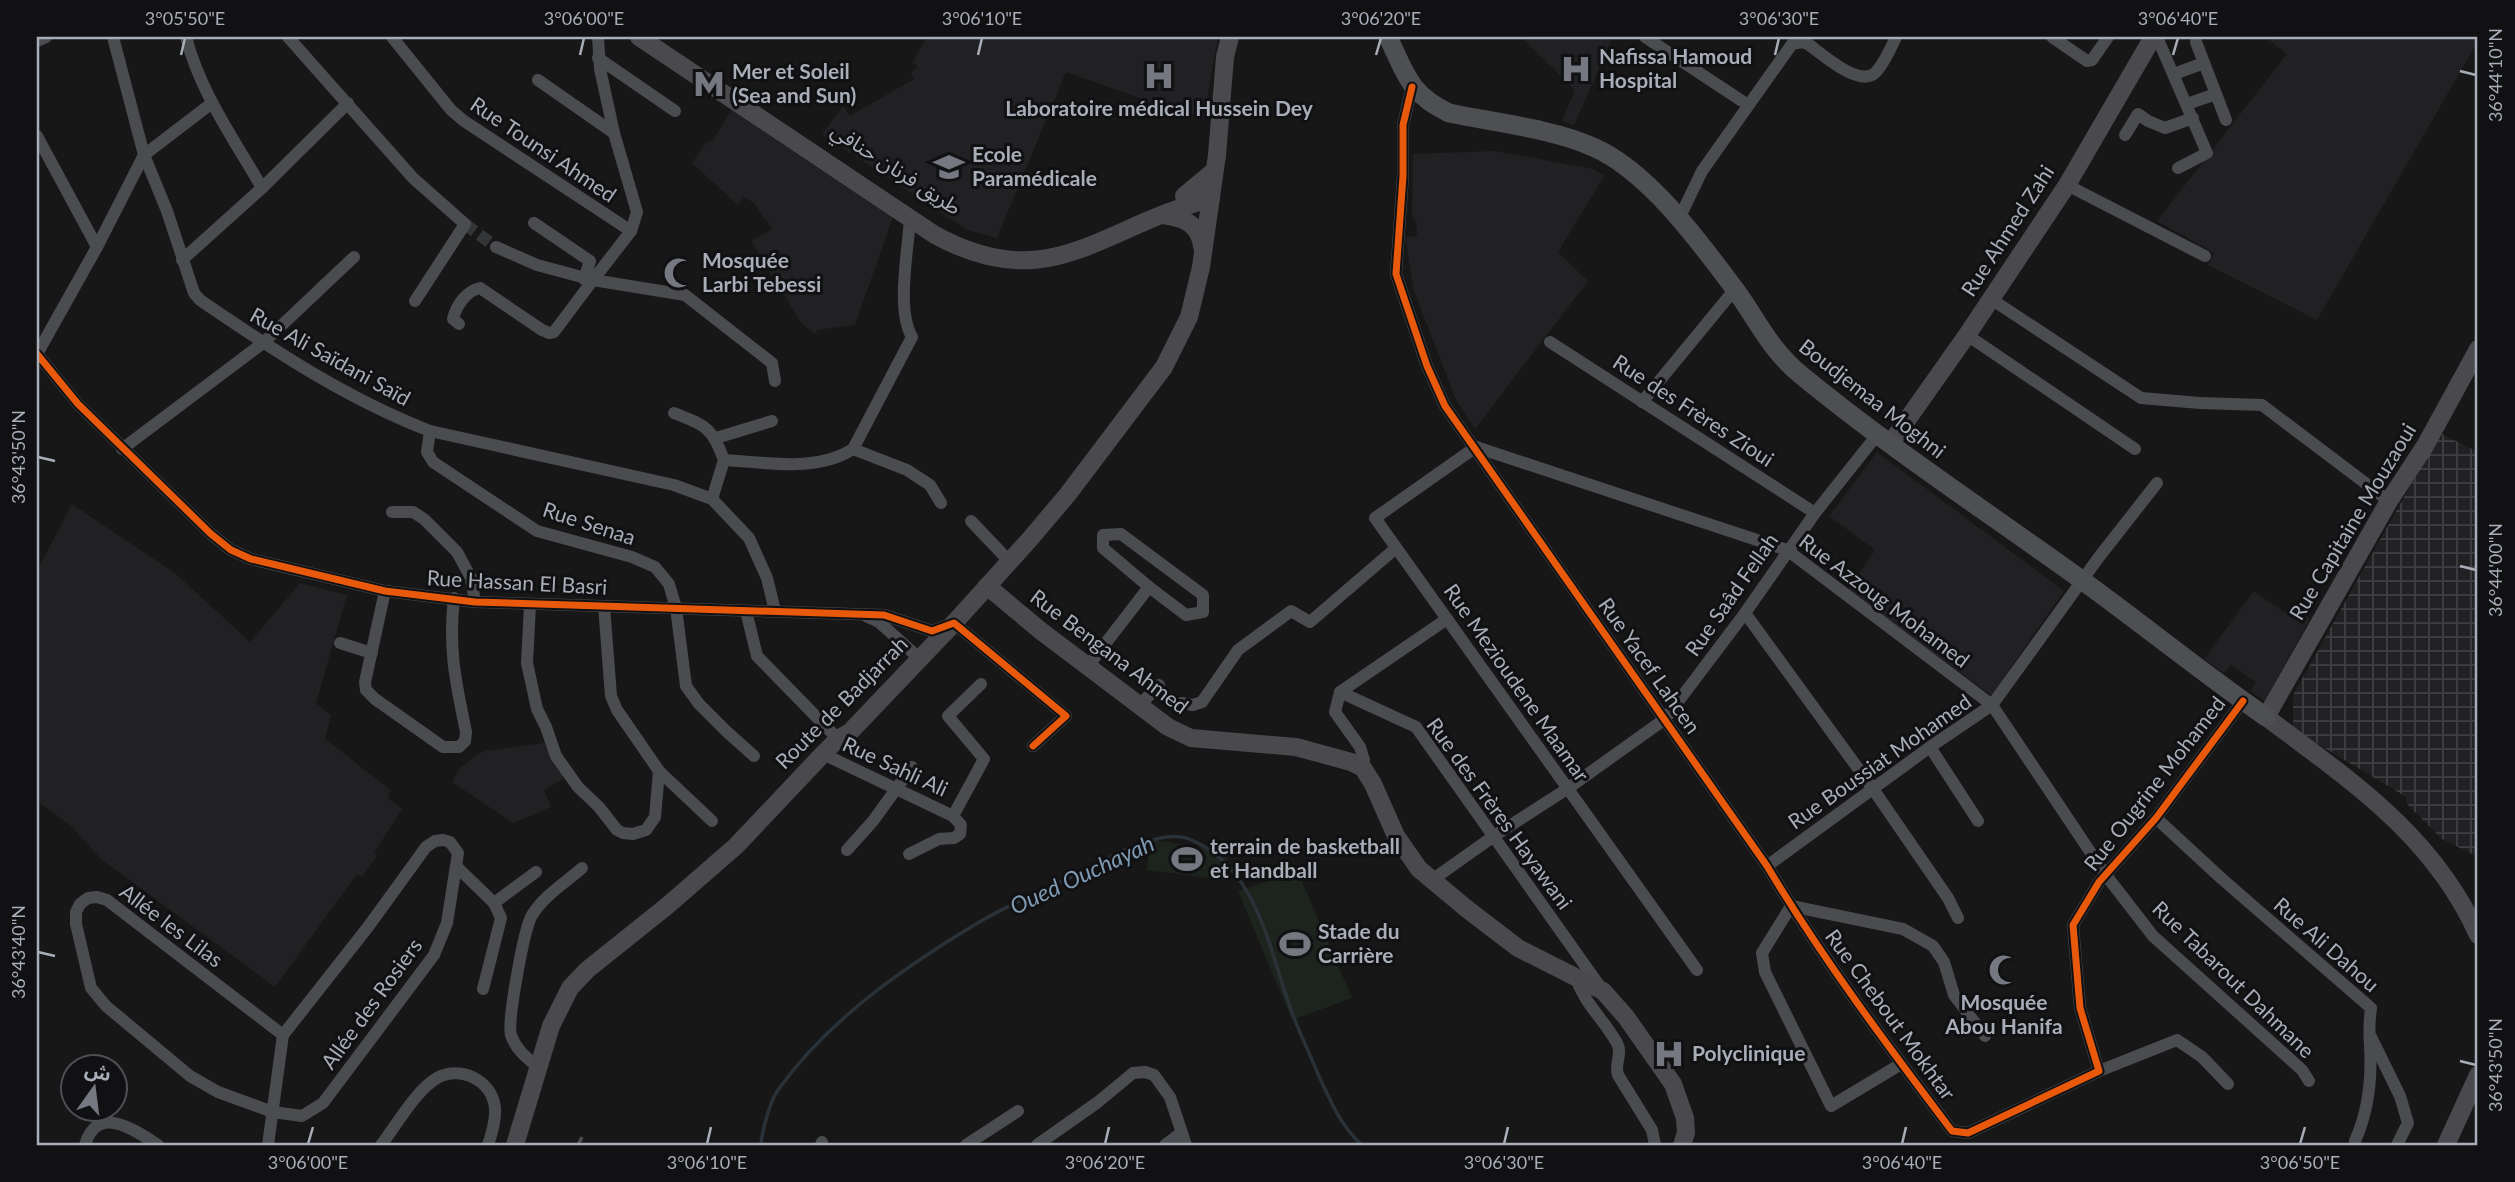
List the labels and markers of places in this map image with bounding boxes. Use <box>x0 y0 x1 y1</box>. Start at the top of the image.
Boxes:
place label: Nafissa Hamoud Hospital <box>1599 43 1752 92</box>
hospital icon: Nafissa Hamoud Hospital <box>1559 52 1593 86</box>
place label: Mer et Soleil (Sea and Sun) <box>732 58 856 107</box>
hospital icon: Laboratoire médical Hussein Dey <box>1142 59 1176 93</box>
metro station icon: Mer et Soleil (Sea and Sun) <box>692 67 726 101</box>
place label: Laboratoire médical Hussein Dey <box>1005 95 1314 120</box>
place label: Ecole Paramédicale <box>972 141 1097 190</box>
school or university icon: Ecole Paramédicale <box>932 150 966 184</box>
place label: Mosquée Larbi Tebessi <box>702 247 821 296</box>
mosque icon: Mosquée Larbi Tebessi <box>662 256 696 290</box>
place label: terrain de basketball et Handball <box>1210 833 1400 882</box>
sports icon: terrain de basketball et Handball <box>1170 842 1204 876</box>
place label: Stade du Carrière <box>1318 918 1400 967</box>
sports icon: Stade du Carrière <box>1278 927 1312 961</box>
mosque icon: Mosquée Abou Hanifa <box>1987 953 2021 987</box>
place label: Mosquée Abou Hanifa <box>1944 989 2063 1038</box>
hospital icon: Polyclinique <box>1652 1037 1686 1071</box>
place label: Polyclinique <box>1692 1040 1805 1065</box>

